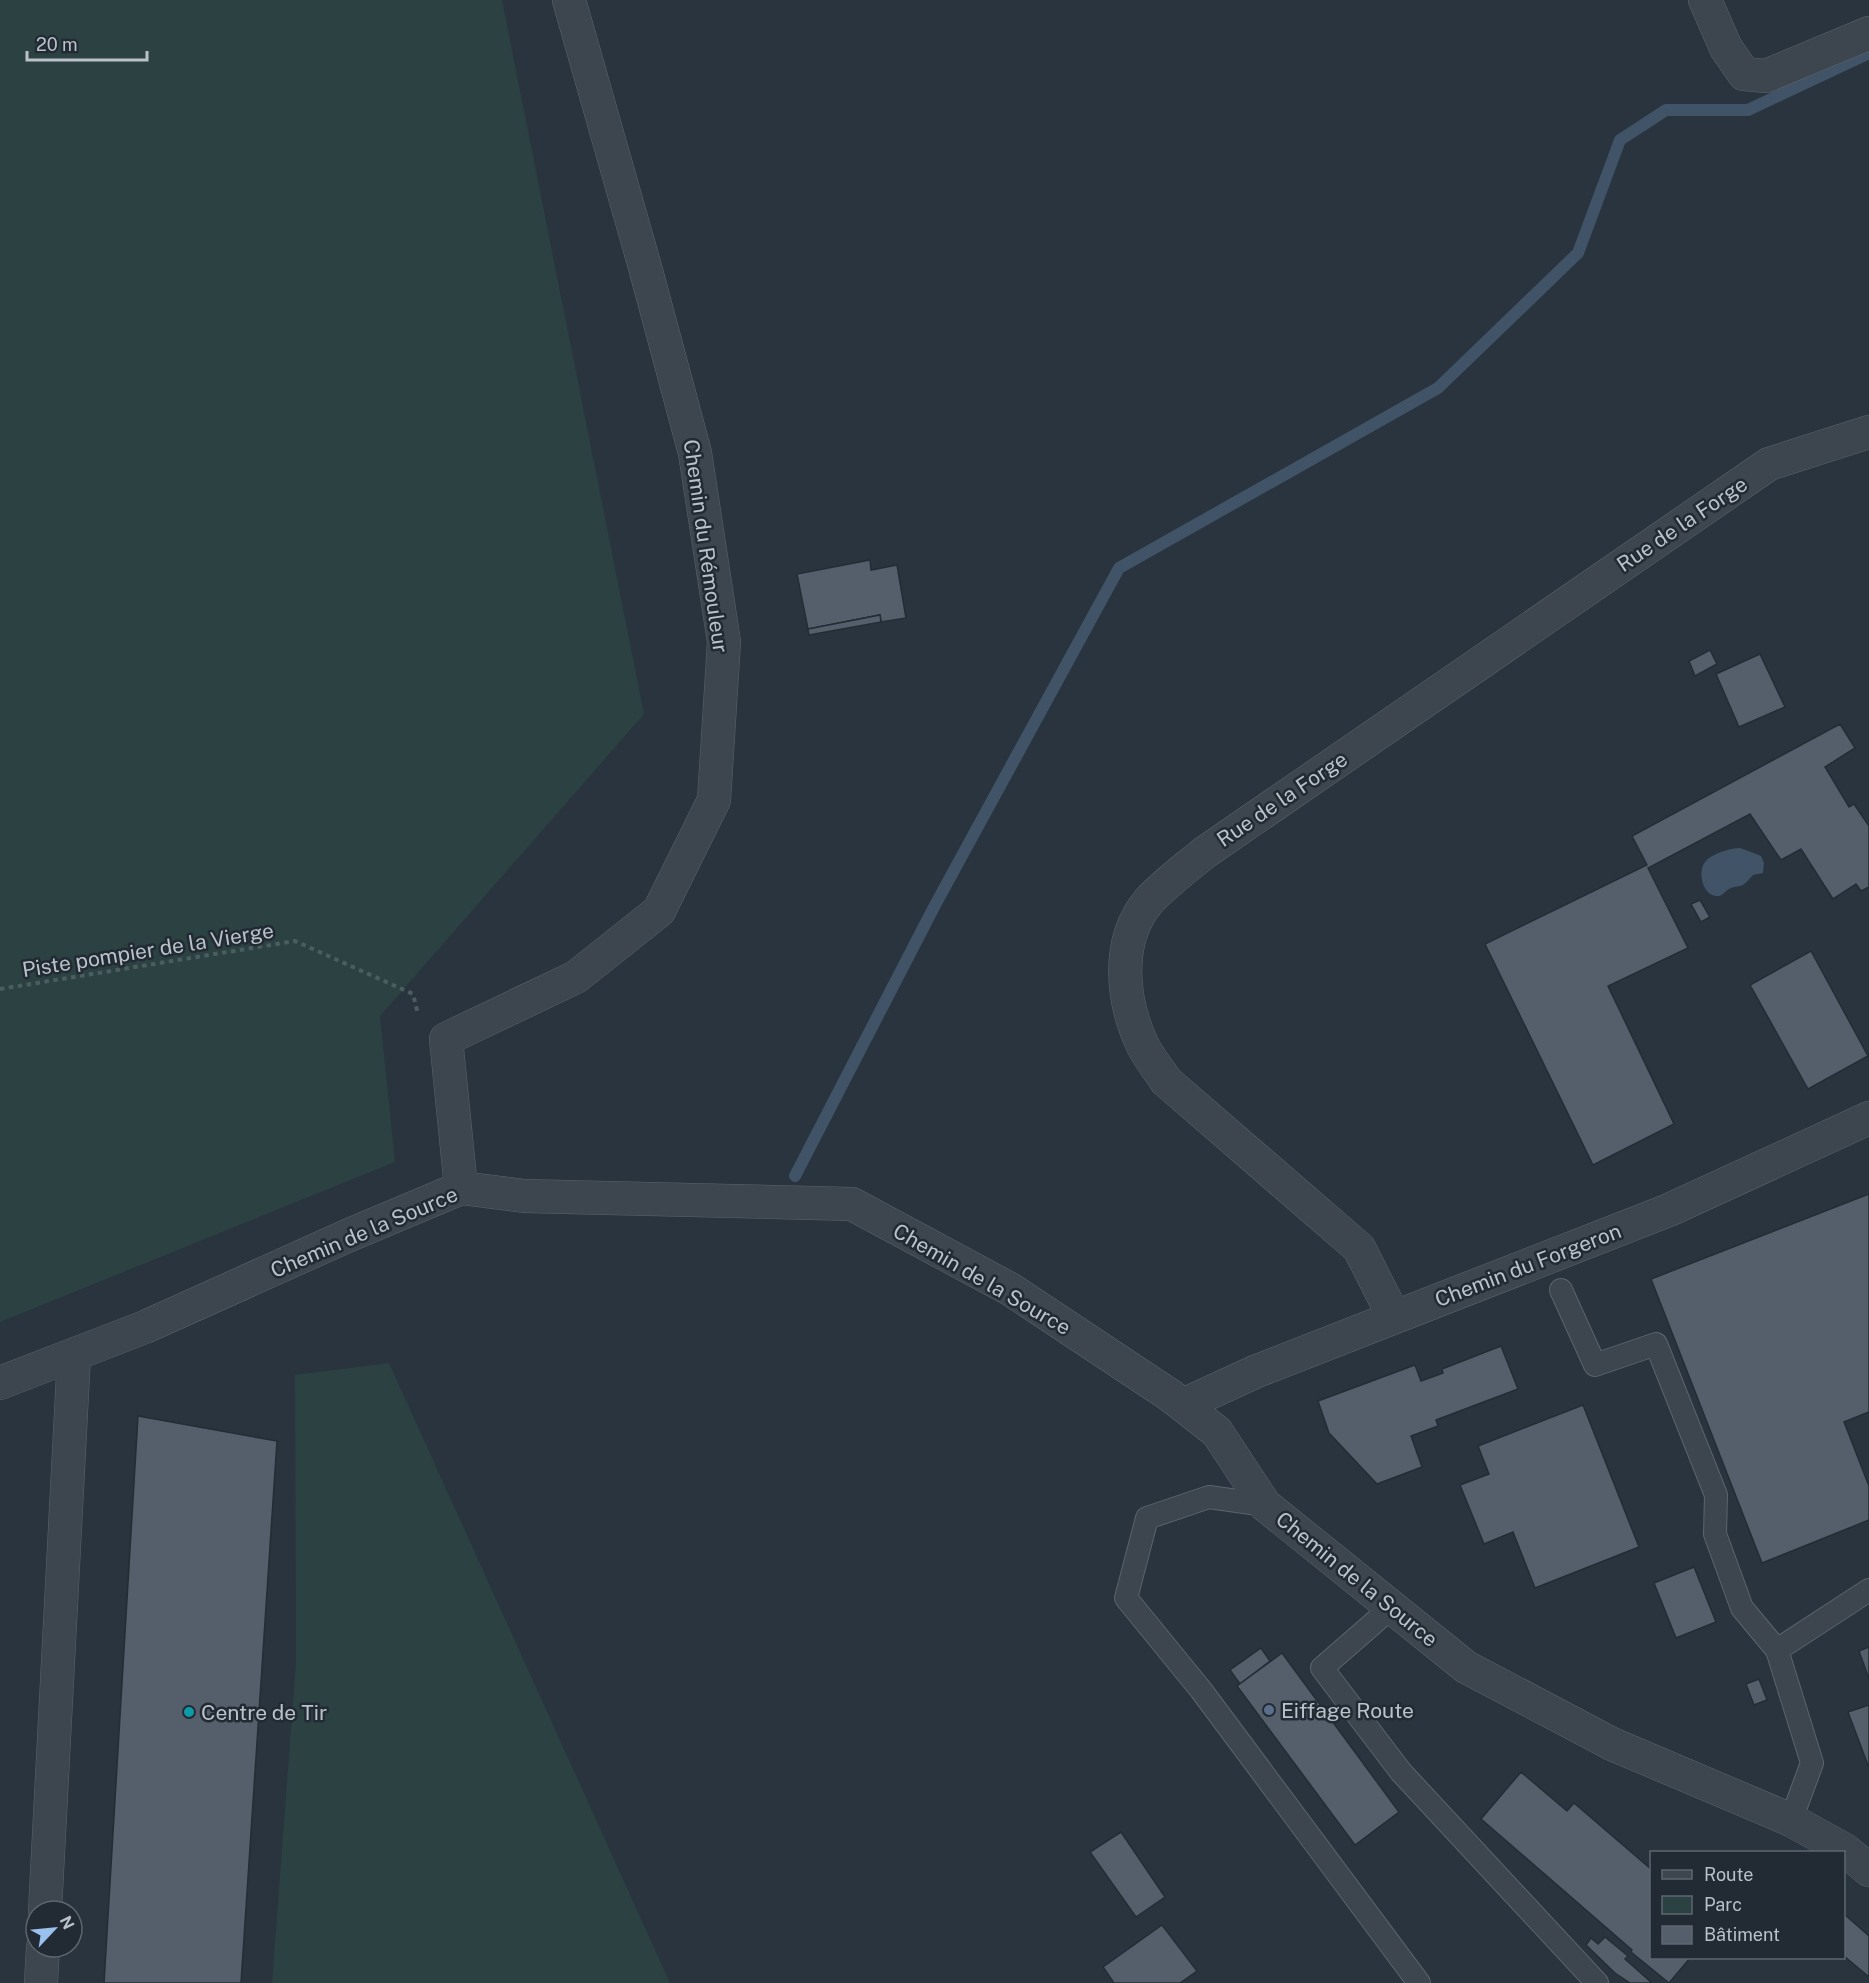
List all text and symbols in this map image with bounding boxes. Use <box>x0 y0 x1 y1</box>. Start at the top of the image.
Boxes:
scale bar <box>27 24 147 62</box>
text: 20 m <box>36 34 78 55</box>
street label: Chemin du Rémouleur <box>679 438 733 654</box>
street label: Rue de la Forge <box>1612 471 1752 577</box>
street label: Rue de la Forge <box>1212 746 1352 852</box>
street label: Piste pompier de la Vierge <box>20 918 276 982</box>
street label: Chemin de la Source <box>267 1181 461 1283</box>
street label: Chemin de la Source <box>889 1218 1075 1340</box>
street label: Chemin du Forgeron <box>1431 1218 1625 1312</box>
street label: Chemin de la Source <box>1271 1506 1443 1652</box>
place label: Eiffage Route <box>1281 1698 1414 1723</box>
place label: Centre de Tir <box>201 1700 327 1725</box>
marker: Eiffage Route <box>1262 1703 1276 1717</box>
marker: Centre de Tir <box>182 1705 196 1719</box>
legend <box>1650 1851 1845 1959</box>
text: Route <box>1704 1864 1753 1885</box>
text: Parc <box>1704 1894 1742 1915</box>
north arrow <box>24 1899 84 1959</box>
text: N <box>56 1913 78 1932</box>
text: Bâtiment <box>1704 1924 1780 1945</box>

